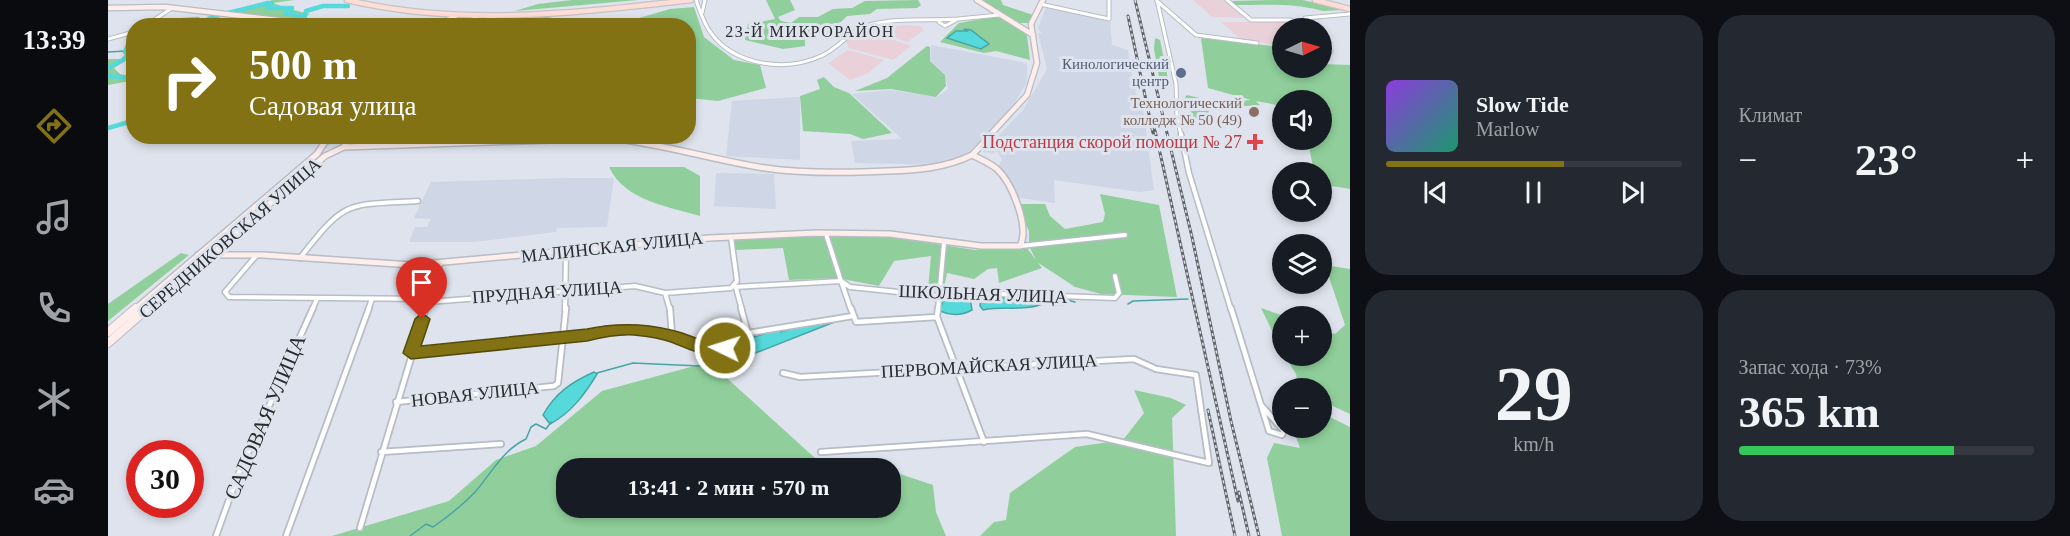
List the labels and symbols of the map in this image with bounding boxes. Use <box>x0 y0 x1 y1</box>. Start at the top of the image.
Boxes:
north arrow <box>1272 18 1332 78</box>
district label: 23-Й МИКРОРАЙОН <box>725 22 895 40</box>
place label: Кинологический центр <box>1062 56 1169 89</box>
marker: Кинологический центр <box>1174 66 1188 80</box>
place label: Технологический колледж № 50 (49) <box>1123 95 1242 129</box>
marker: Технологический колледж № 50 (49) <box>1247 105 1261 119</box>
place label: Подстанция скорой помощи № 27 <box>982 132 1242 152</box>
marker: Подстанция скорой помощи № 27 <box>1246 133 1264 151</box>
street label: СЕРЕДНИКОВСКАЯ УЛИЦА <box>135 154 325 322</box>
street label: МАЛИНСКАЯ УЛИЦА <box>520 228 704 266</box>
pin <box>396 257 447 319</box>
street label: ПРУДНАЯ УЛИЦА <box>471 277 623 307</box>
street label: ШКОЛЬНАЯ УЛИЦА <box>898 281 1068 307</box>
position arrow <box>693 316 757 380</box>
street label: САДОВАЯ УЛИЦА <box>219 330 311 503</box>
street label: ПЕРВОМАЙСКАЯ УЛИЦА <box>880 350 1098 382</box>
street label: НОВАЯ УЛИЦА <box>410 377 540 411</box>
speed limit sign: 30 <box>126 440 204 518</box>

